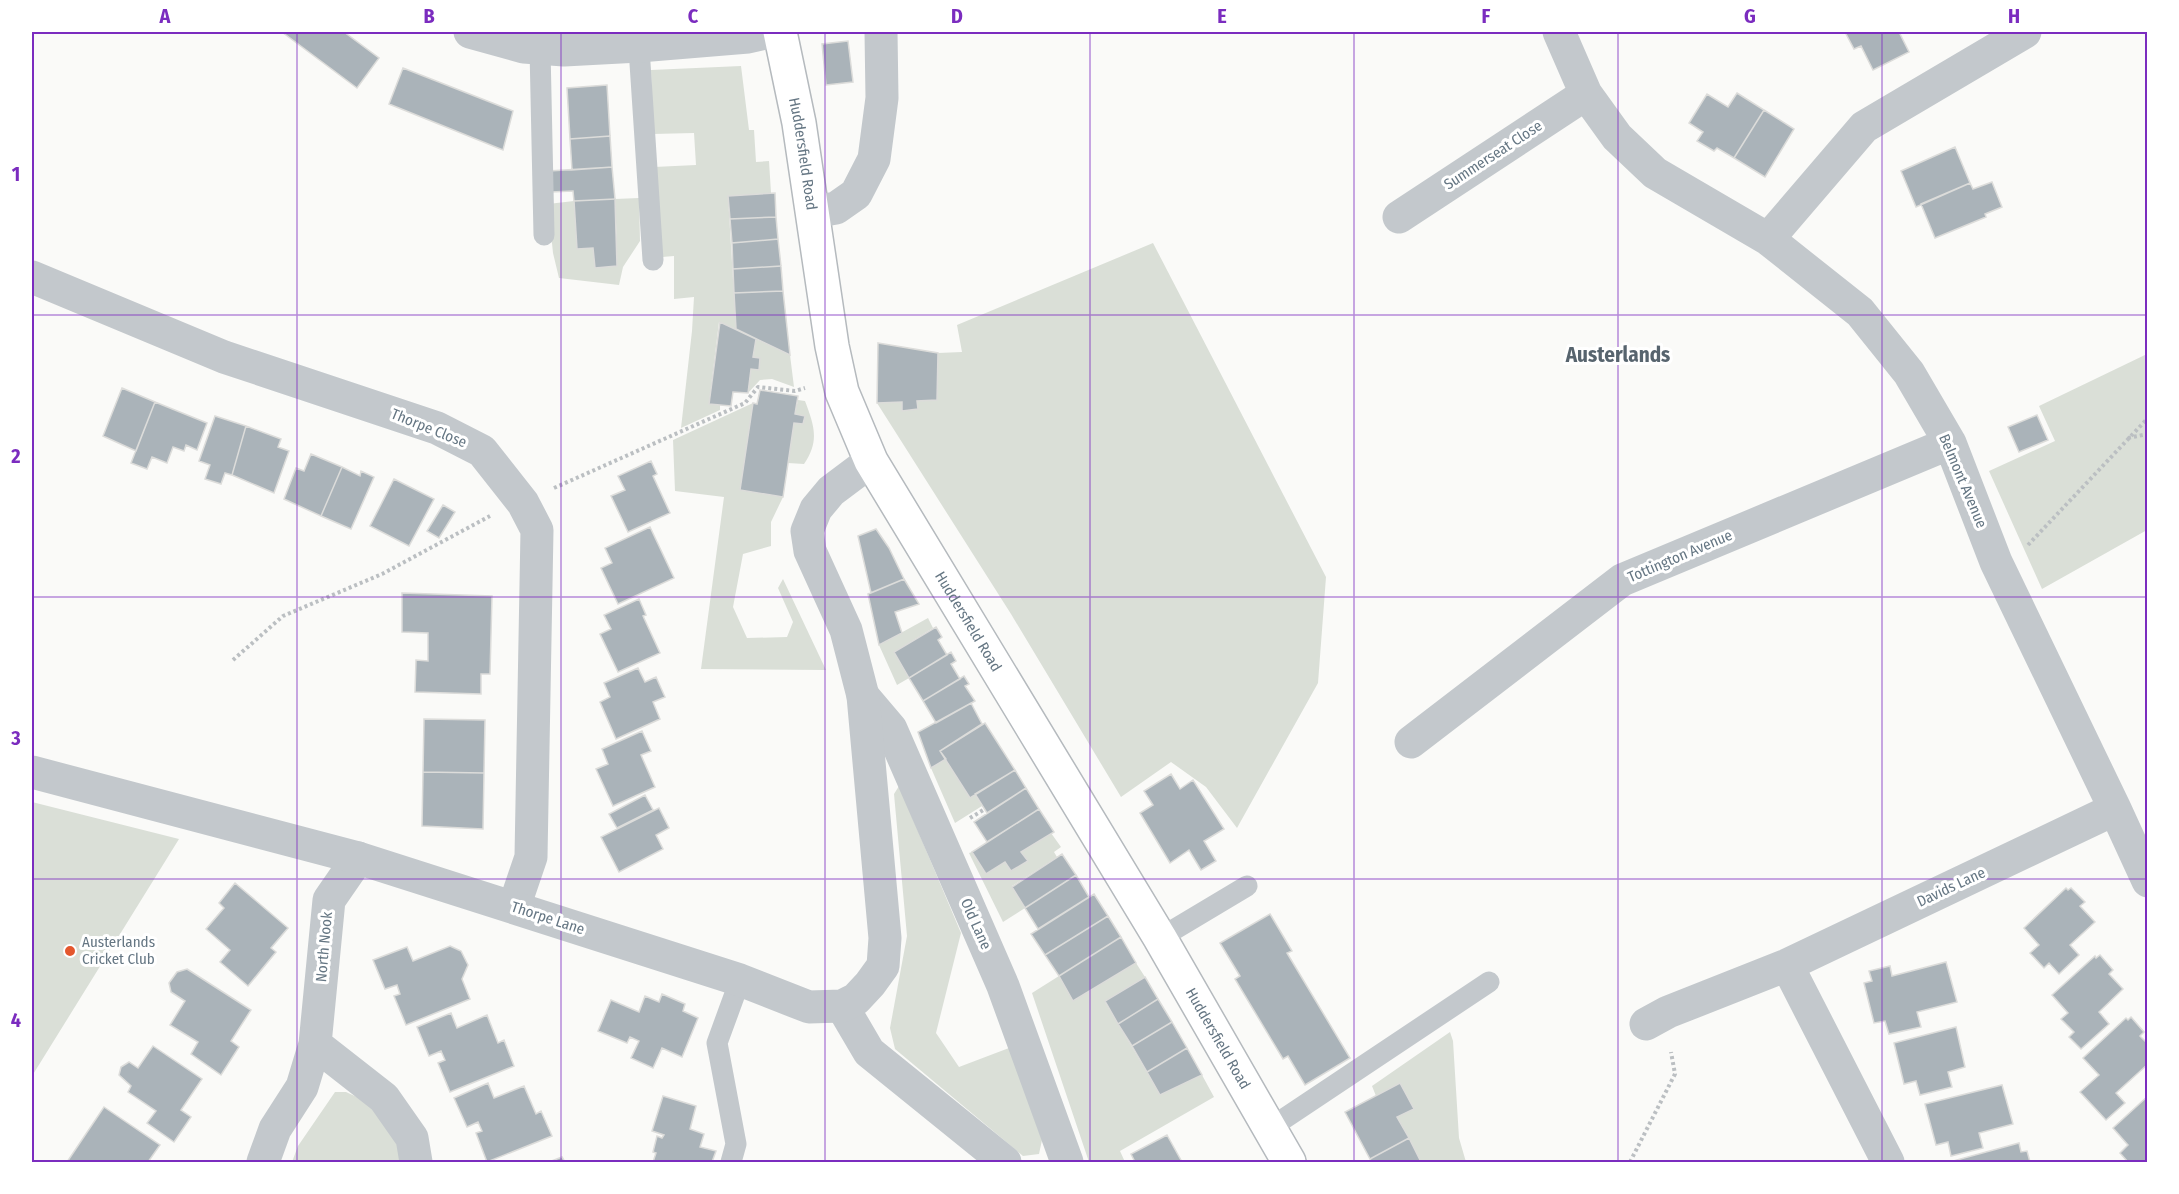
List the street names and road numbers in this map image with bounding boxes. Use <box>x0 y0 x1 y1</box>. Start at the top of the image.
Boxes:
street label: Huddersfield Road <box>785 96 821 211</box>
street label: Summerseat Close <box>1441 117 1545 193</box>
street label: Thorpe Close <box>389 405 469 451</box>
street label: Belmont Avenue <box>1935 431 1991 531</box>
street label: Tottington Avenue <box>1625 526 1735 586</box>
street label: Huddersfield Road <box>931 568 1005 675</box>
street label: Davids Lane <box>1914 863 1988 911</box>
street label: Old Lane <box>957 896 995 952</box>
street label: Thorpe Lane <box>509 898 587 938</box>
street label: North Nook <box>312 911 336 983</box>
street label: Huddersfield Road <box>1182 985 1254 1092</box>

